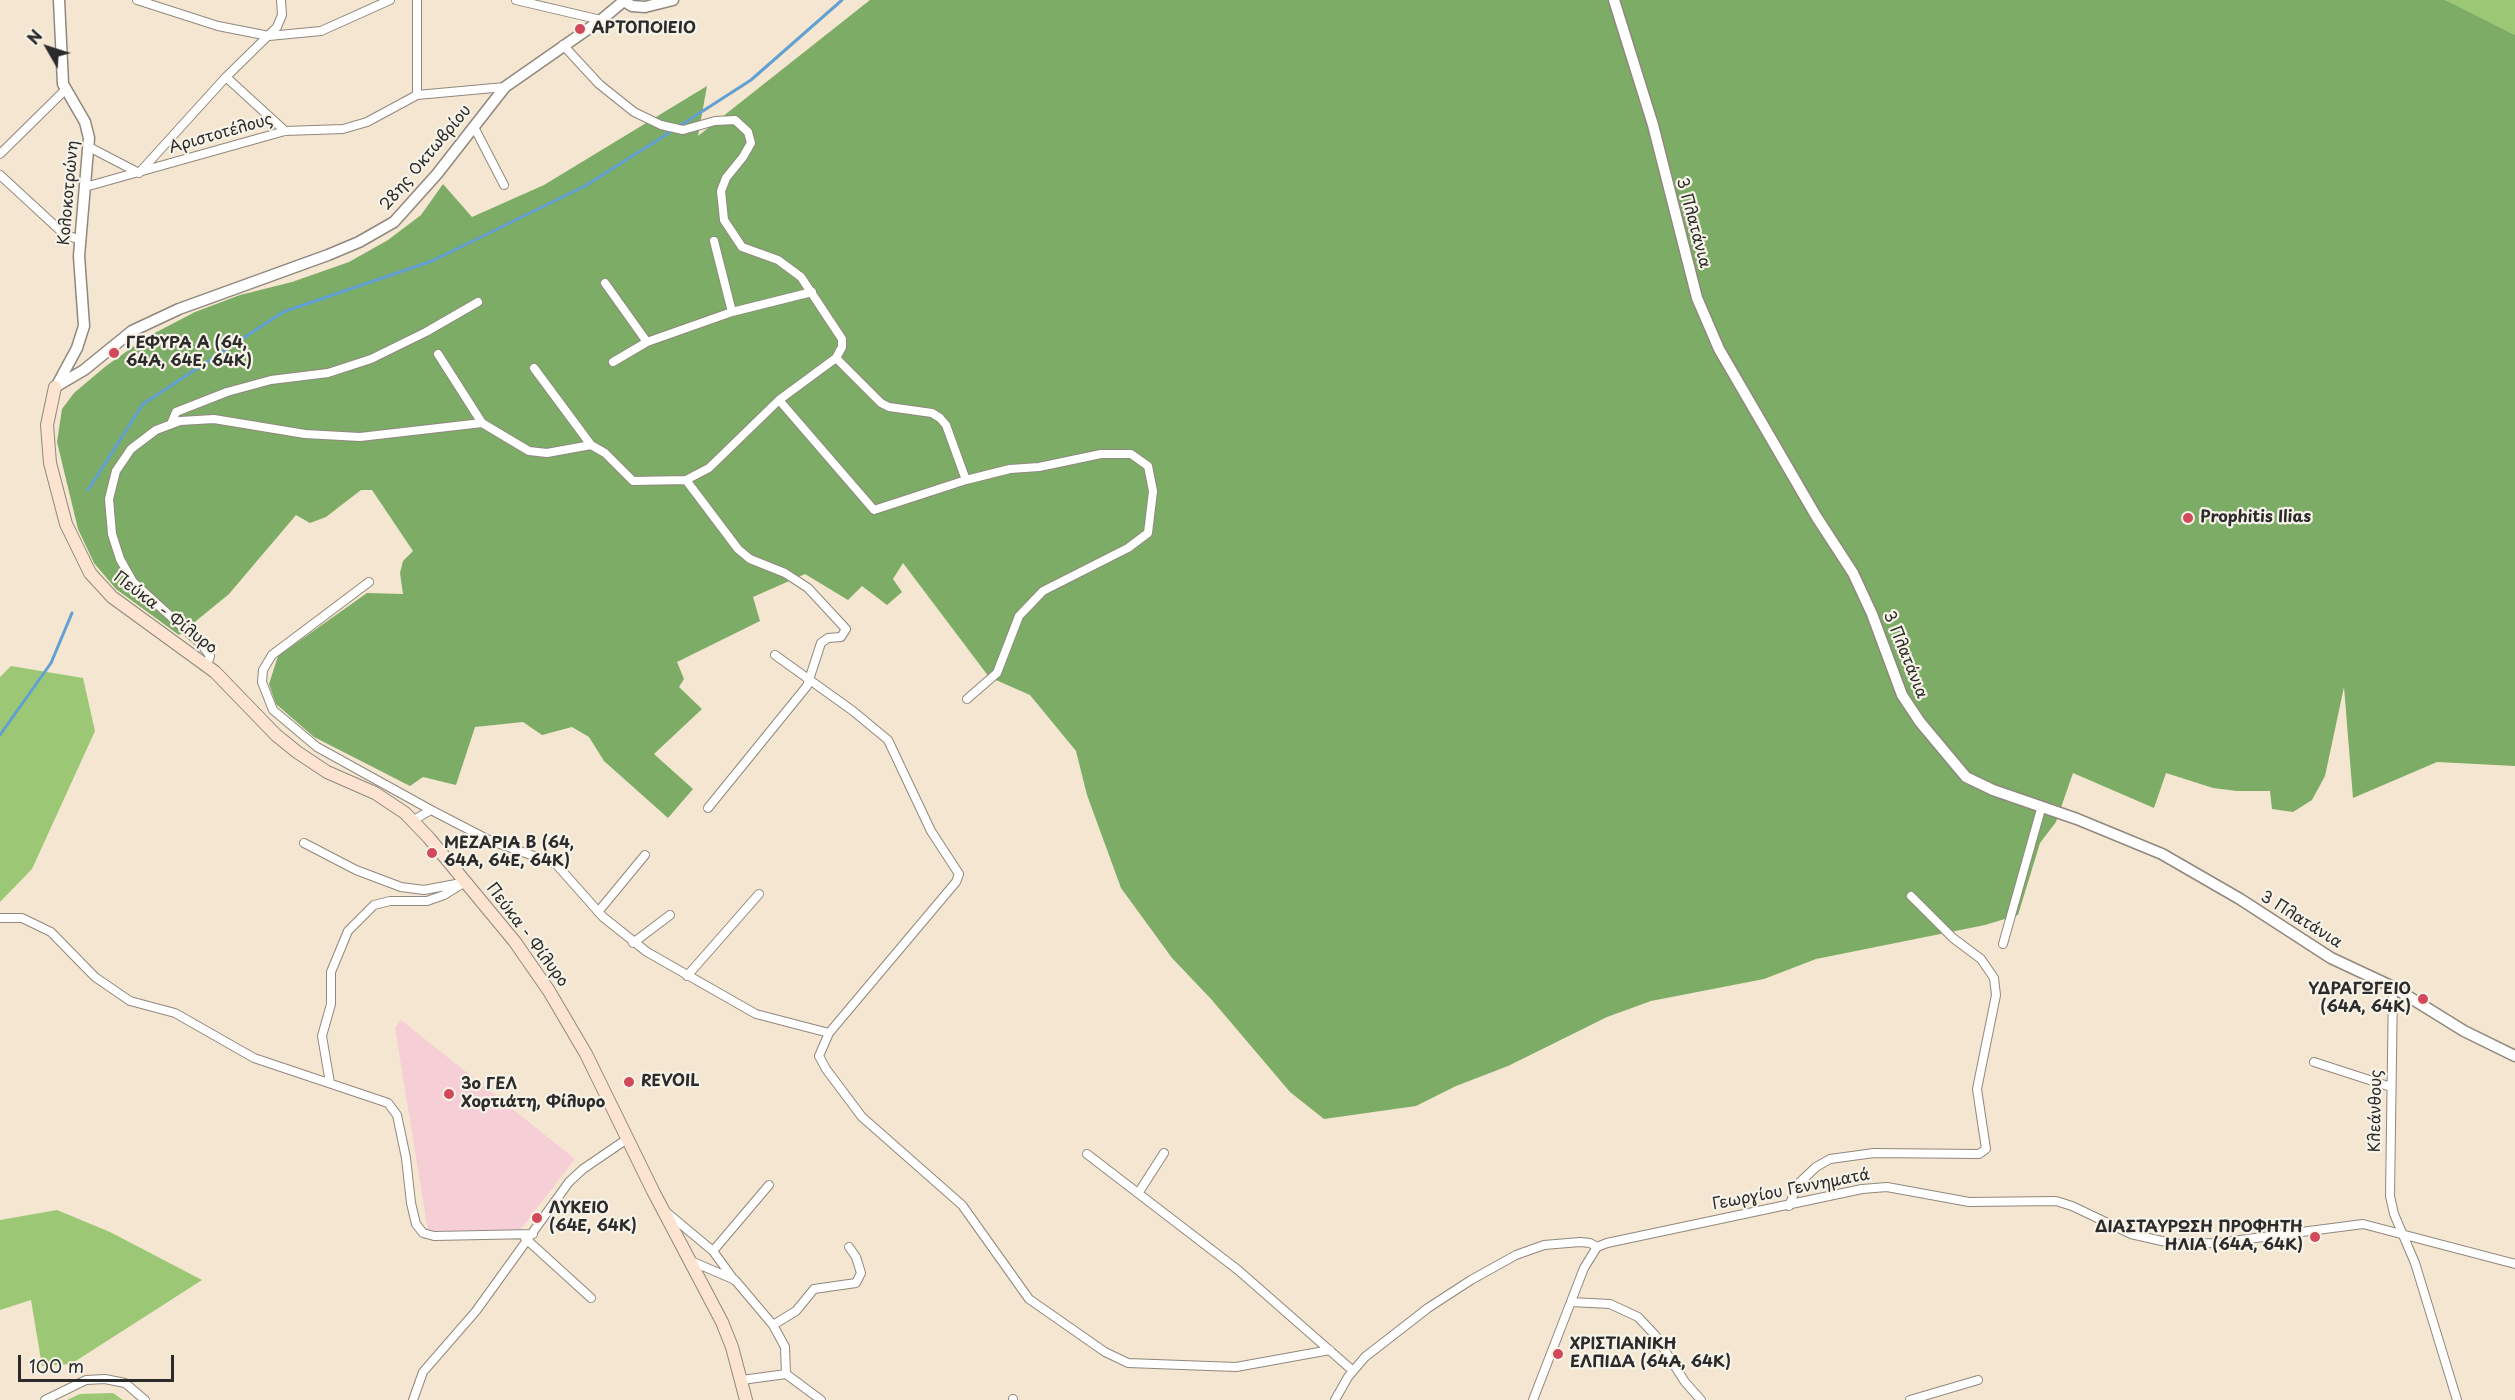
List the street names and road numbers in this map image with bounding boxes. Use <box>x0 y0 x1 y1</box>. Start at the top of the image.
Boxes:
street label: 28ης Οκτωβρίου <box>376 101 476 215</box>
street label: Αριστοτέλους <box>167 110 275 158</box>
street label: Κολοκοτρώνη <box>55 140 83 246</box>
street label: 3 Πλατάνια <box>1672 176 1714 270</box>
street label: Πεύκα - Φίλυρο <box>109 568 221 658</box>
street label: 3 Πλατάνια <box>1879 608 1931 702</box>
street label: Πεύκα - Φίλυρο <box>482 879 572 991</box>
street label: 3 Πλατάνια <box>2257 887 2345 953</box>
street label: Κλεάνθους <box>2366 1069 2386 1153</box>
street label: Γεωργίου Γεννηματά <box>1711 1165 1871 1215</box>

